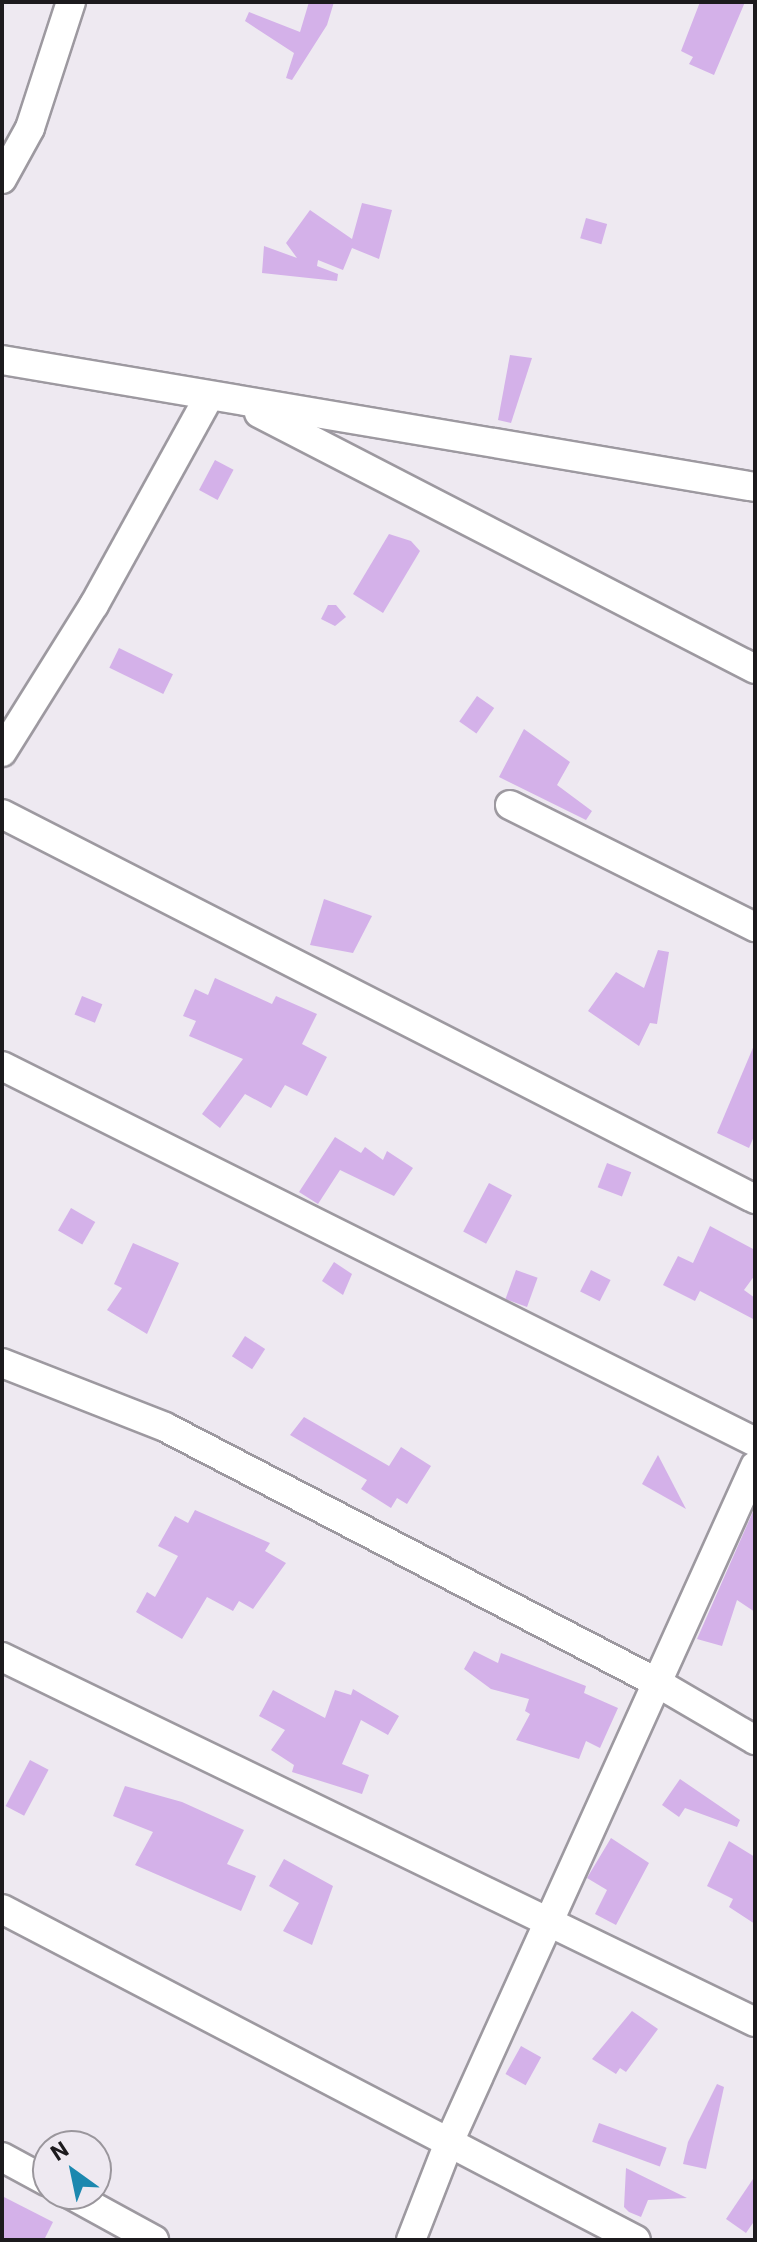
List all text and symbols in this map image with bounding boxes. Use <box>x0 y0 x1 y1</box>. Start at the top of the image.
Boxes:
north arrow <box>32 2130 112 2210</box>
text: N <box>46 2136 73 2166</box>

